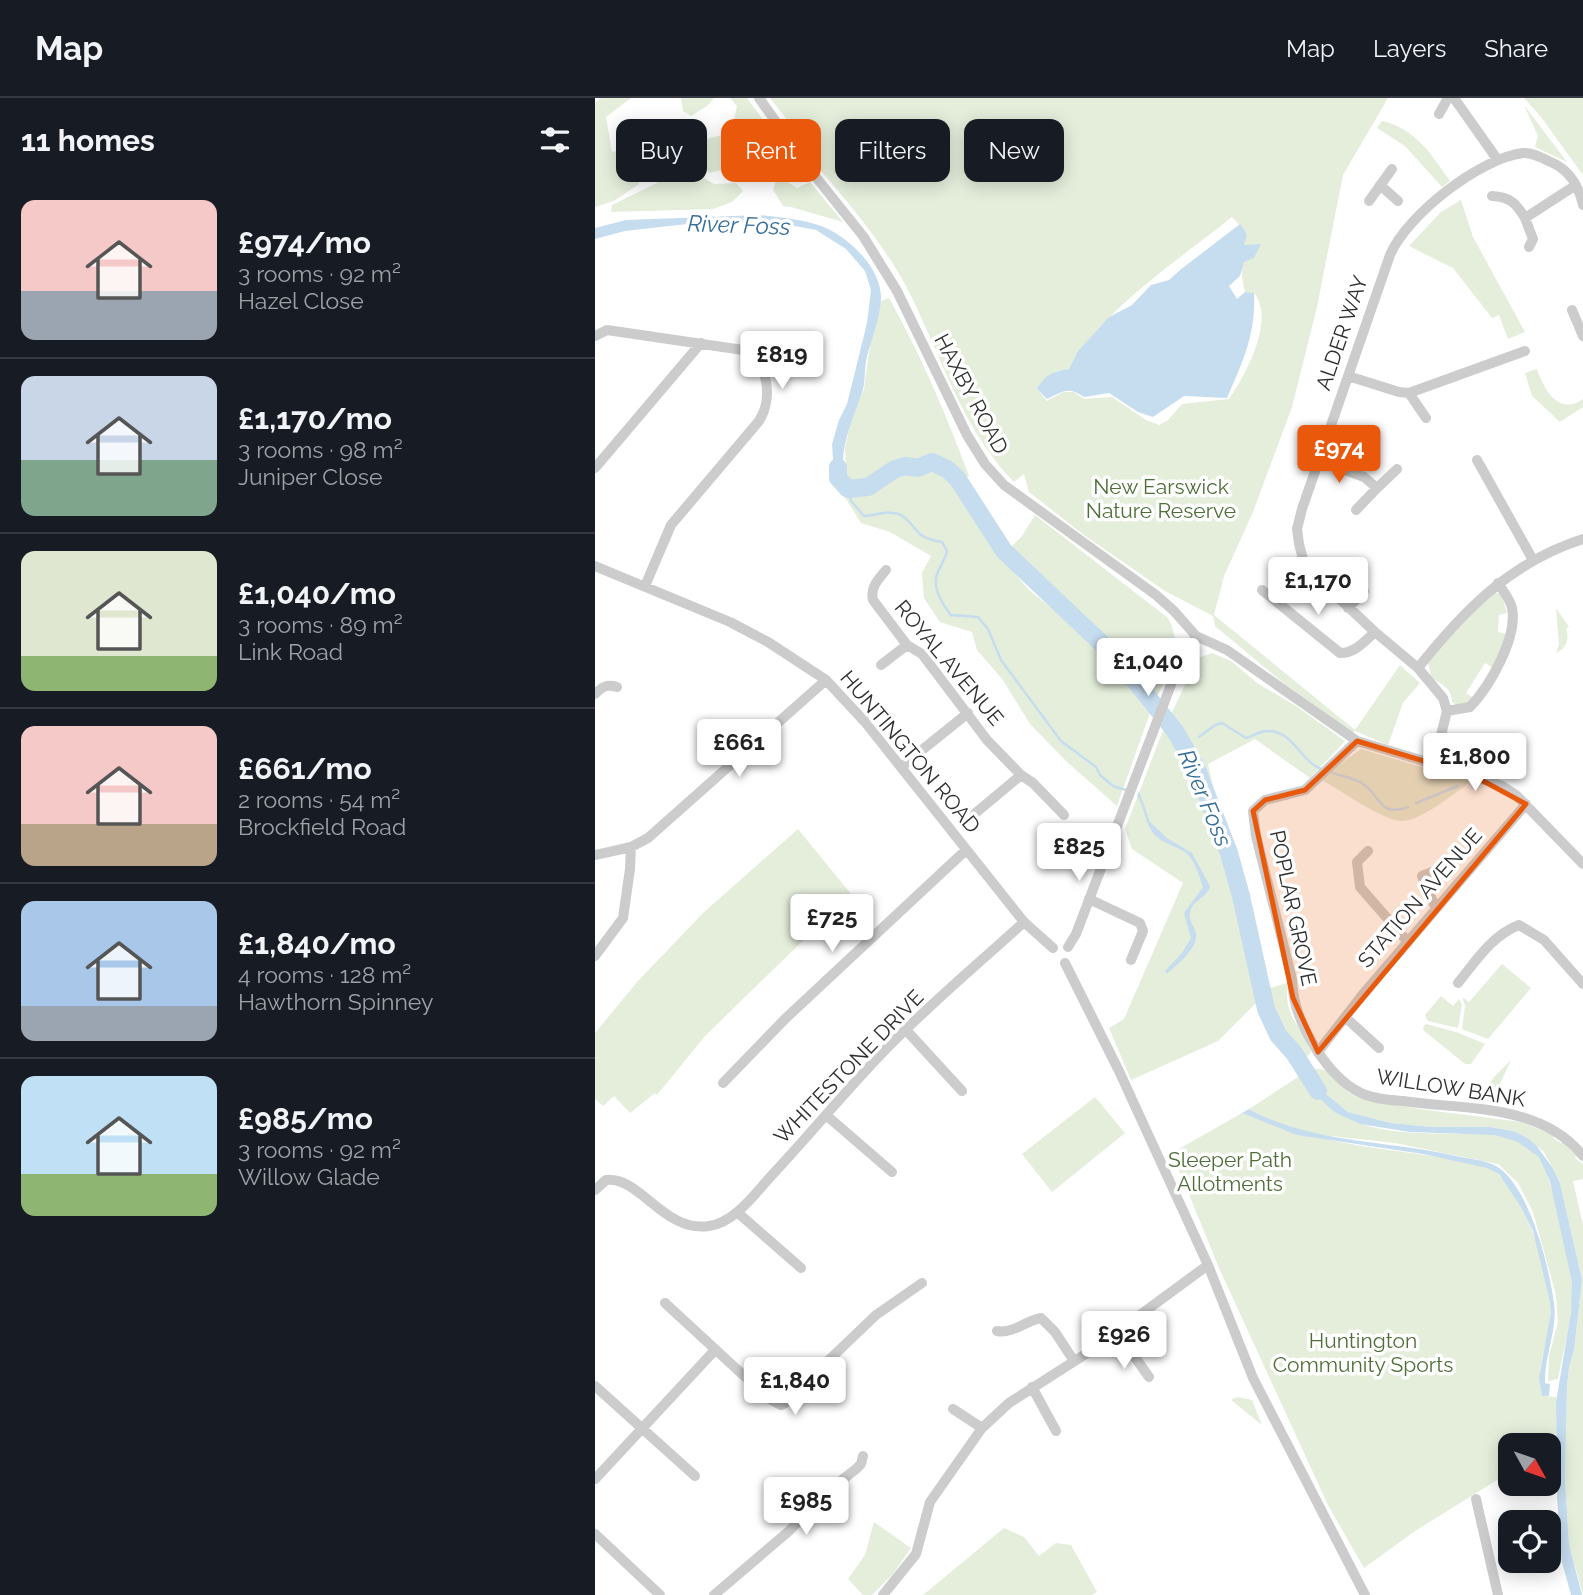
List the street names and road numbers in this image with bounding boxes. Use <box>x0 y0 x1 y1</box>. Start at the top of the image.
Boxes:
street label: ALDER WAY <box>1310 272 1373 393</box>
street label: HAXBY ROAD <box>929 329 1014 458</box>
street label: ROYAL AVENUE <box>890 595 1009 730</box>
street label: HUNTINGTON ROAD <box>835 665 986 838</box>
street label: STATION AVENUE <box>1352 823 1487 972</box>
street label: POPLAR GROVE <box>1265 828 1322 988</box>
street label: WHITESTONE DRIVE <box>769 984 929 1149</box>
street label: WILLOW BANK <box>1375 1063 1528 1112</box>

